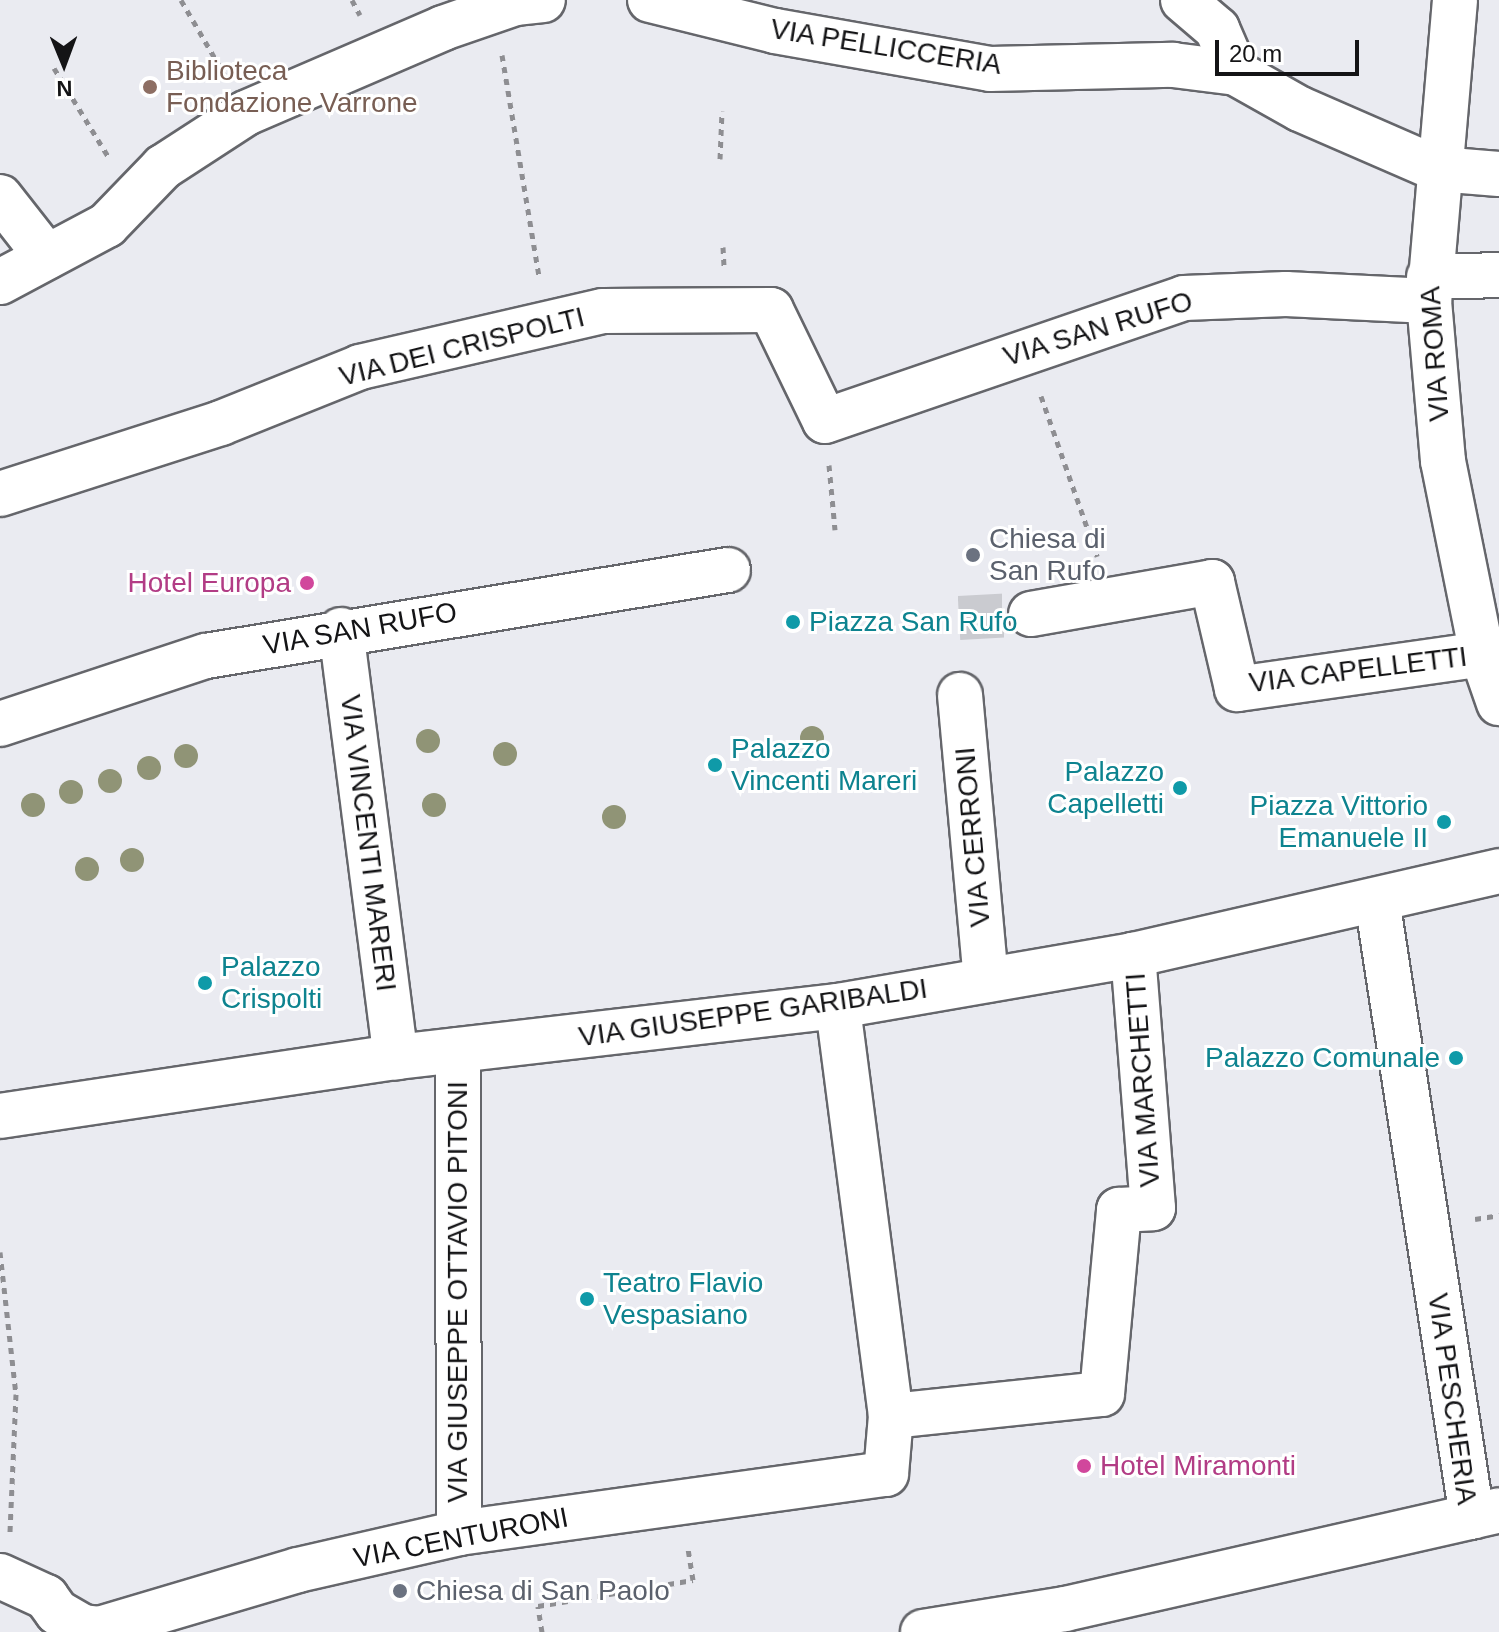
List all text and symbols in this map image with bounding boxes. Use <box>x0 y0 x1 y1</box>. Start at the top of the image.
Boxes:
street label: VIA PELLICCERIA <box>767 12 1005 82</box>
north arrow <box>24 24 104 104</box>
scale bar <box>1219 24 1363 74</box>
text: 20 m <box>1229 40 1282 67</box>
place label: Biblioteca Fondazione Varrone <box>166 54 418 120</box>
text: N <box>56 76 73 101</box>
marker: Biblioteca Fondazione Varrone <box>141 78 159 96</box>
street label: VIA SAN RUFO <box>999 284 1197 374</box>
street label: VIA ROMA <box>1413 285 1457 423</box>
street label: VIA DEI CRISPOLTI <box>335 300 589 394</box>
place label: Chiesa di San Rufo <box>989 522 1106 588</box>
marker: Chiesa di San Rufo <box>964 546 982 564</box>
place label: Hotel Europa <box>128 566 291 600</box>
marker: Hotel Europa <box>298 574 316 592</box>
street label: VIA SAN RUFO <box>260 595 460 663</box>
place label: Piazza San Rufo <box>809 605 1018 639</box>
marker: Piazza San Rufo <box>784 613 802 631</box>
street label: VIA CAPELLETTI <box>1246 640 1470 700</box>
street label: VIA VINCENTI MARERI <box>333 692 403 994</box>
place label: Palazzo Vincenti Mareri <box>731 732 917 798</box>
street label: VIA CERRONI <box>948 745 998 929</box>
place label: Palazzo Capelletti <box>1047 755 1164 821</box>
marker: Palazzo Vincenti Mareri <box>706 756 724 774</box>
marker: Palazzo Capelletti <box>1171 779 1189 797</box>
place label: Piazza Vittorio Emanuele II <box>1250 789 1428 855</box>
marker: Piazza Vittorio Emanuele II <box>1435 813 1453 831</box>
place label: Palazzo Crispolti <box>221 950 322 1016</box>
street label: VIA MARCHETTI <box>1119 971 1167 1189</box>
street label: VIA GIUSEPPE GARIBALDI <box>576 972 930 1054</box>
marker: Palazzo Crispolti <box>196 974 214 992</box>
place label: Palazzo Comunale <box>1205 1041 1440 1075</box>
marker: Palazzo Comunale <box>1447 1049 1465 1067</box>
street label: VIA GIUSEPPE OTTAVIO PITONI <box>441 1080 475 1504</box>
place label: Teatro Flavio Vespasiano <box>603 1266 763 1332</box>
marker: Teatro Flavio Vespasiano <box>578 1290 596 1308</box>
street label: VIA PESCHERIA <box>1420 1290 1484 1508</box>
place label: Hotel Miramonti <box>1100 1449 1296 1483</box>
marker: Hotel Miramonti <box>1075 1457 1093 1475</box>
street label: VIA CENTURONI <box>350 1501 572 1575</box>
place label: Chiesa di San Paolo <box>416 1574 670 1608</box>
marker: Chiesa di San Paolo <box>391 1582 409 1600</box>

